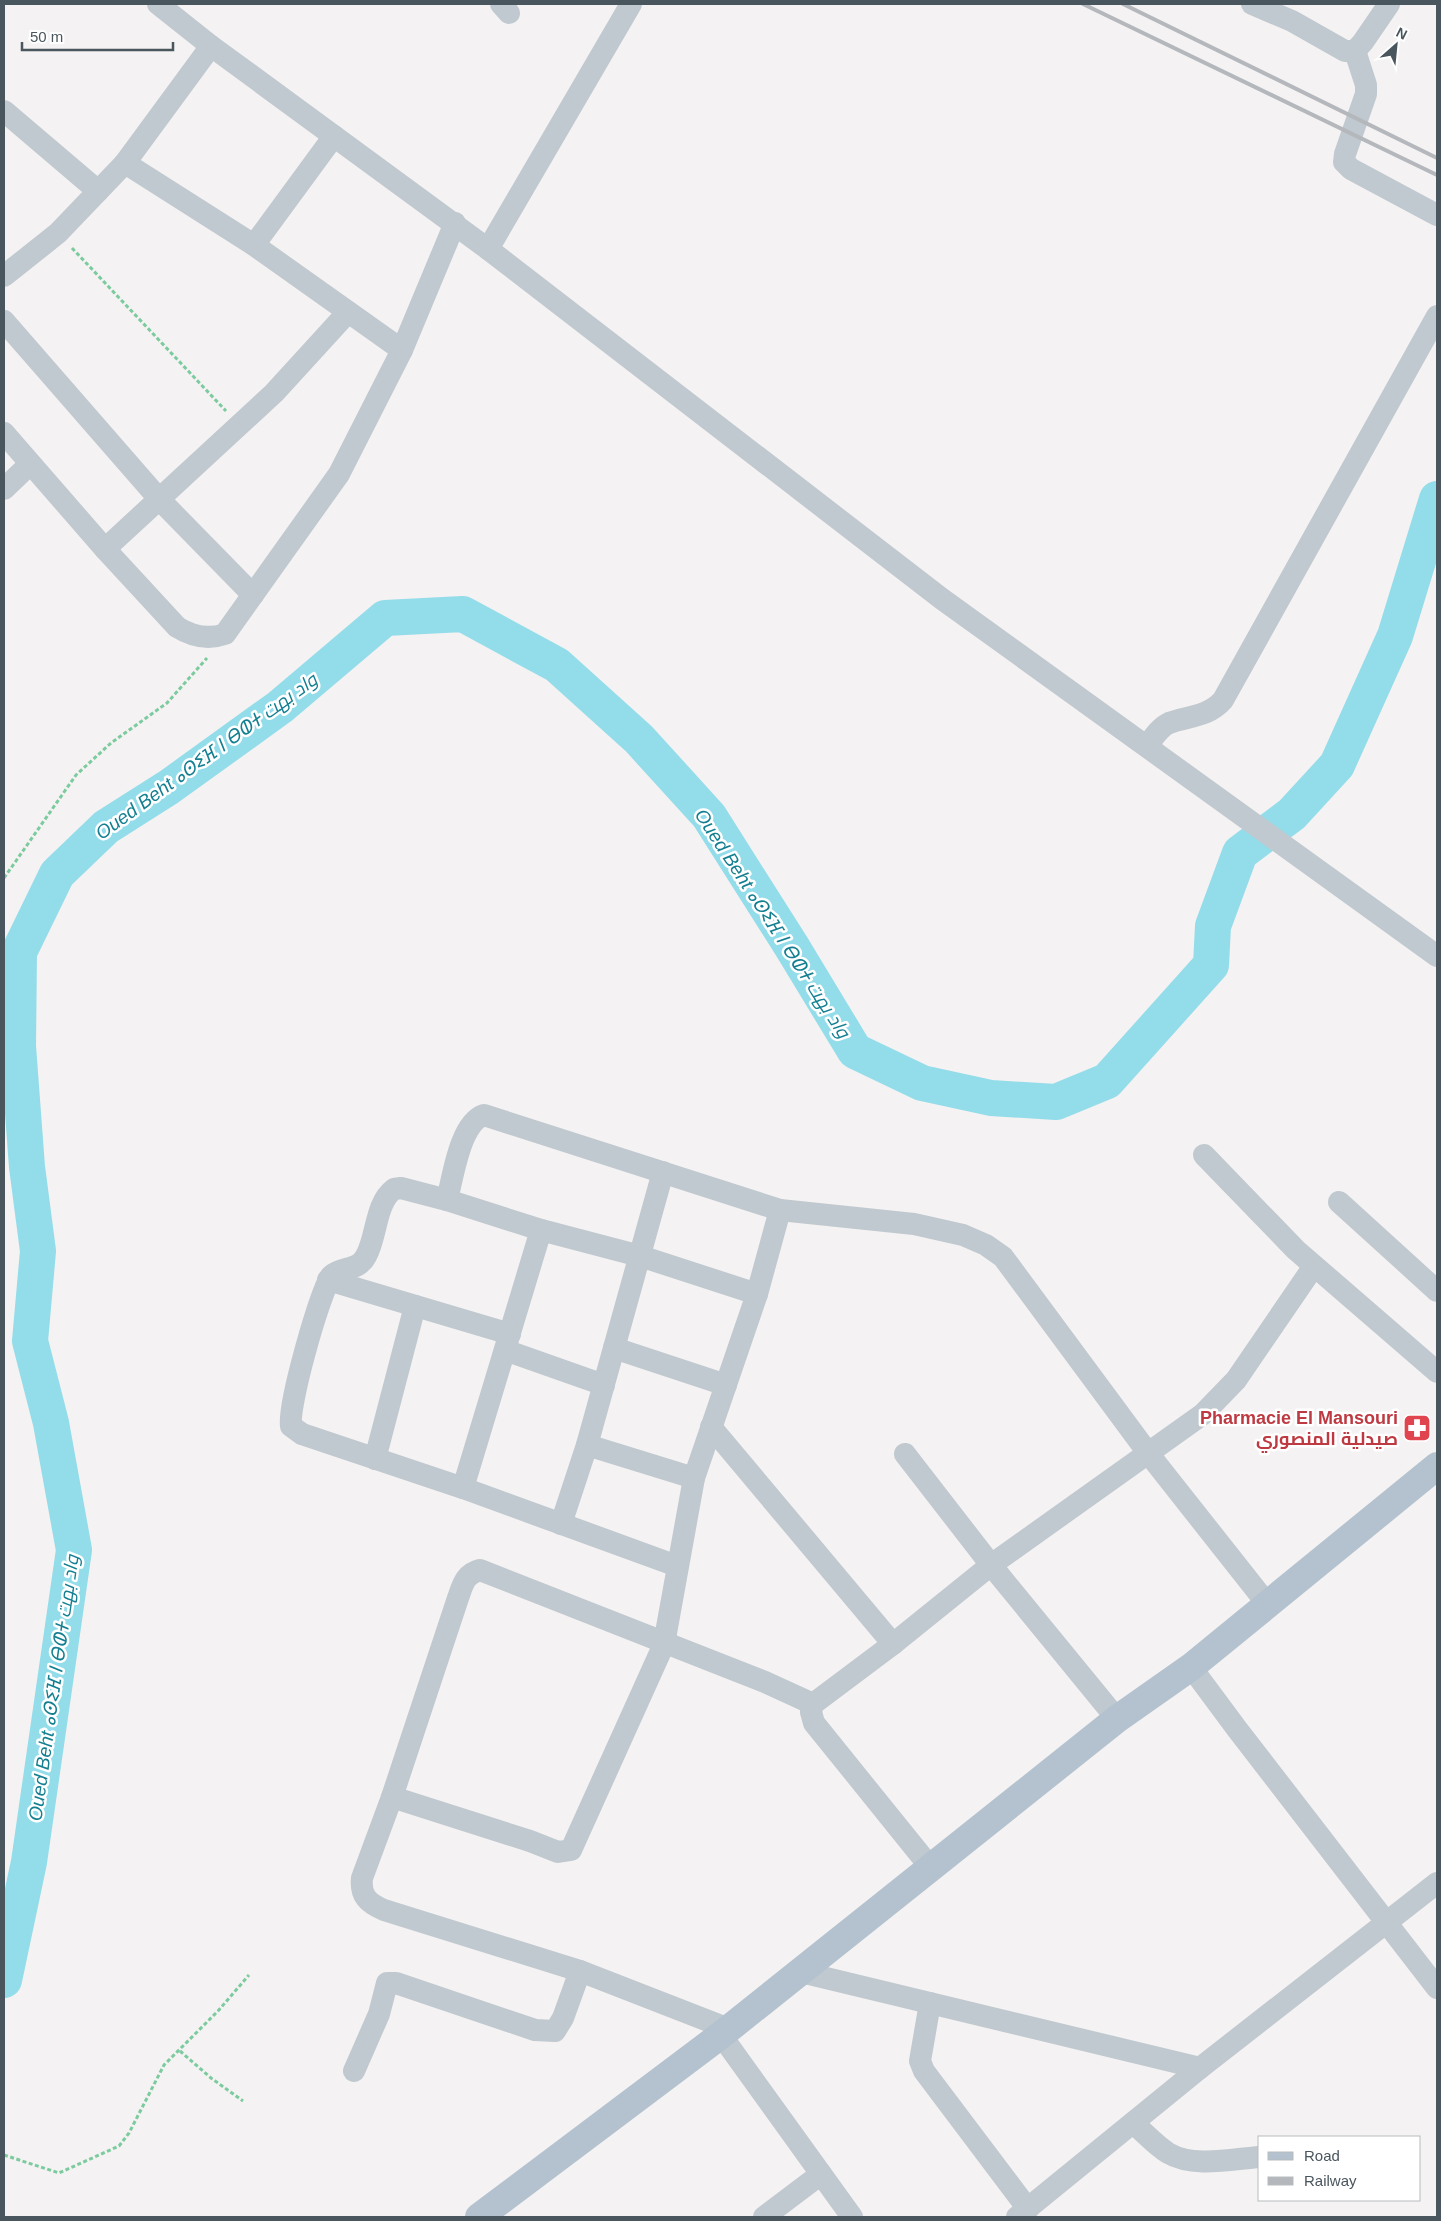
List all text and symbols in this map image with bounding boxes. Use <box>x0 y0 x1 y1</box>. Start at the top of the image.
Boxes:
scale bar <box>22 20 174 52</box>
north arrow <box>1371 20 1421 70</box>
text: N <box>1394 24 1410 43</box>
text: 50 m <box>30 28 63 45</box>
water label: Oued Beht ⴰⵙⵉⴼ ⵏ ⴱⵀⵜ واد بهت <box>92 668 323 845</box>
water label: Oued Beht ⴰⵙⵉⴼ ⵏ ⴱⵀⵜ واد بهت <box>690 805 855 1043</box>
place label: Pharmacie El Mansouri صيدلية المنصوري <box>1200 1408 1398 1453</box>
pharmacy icon: Pharmacie El Mansouri صيدلية المنصوري <box>1402 1413 1432 1443</box>
water label: Oued Beht ⴰⵙⵉⴼ ⵏ ⴱⵀⵜ واد بهت <box>24 1552 84 1823</box>
legend <box>1258 2136 1421 2201</box>
text: Road <box>1304 2147 1340 2164</box>
text: Railway <box>1304 2172 1357 2189</box>

